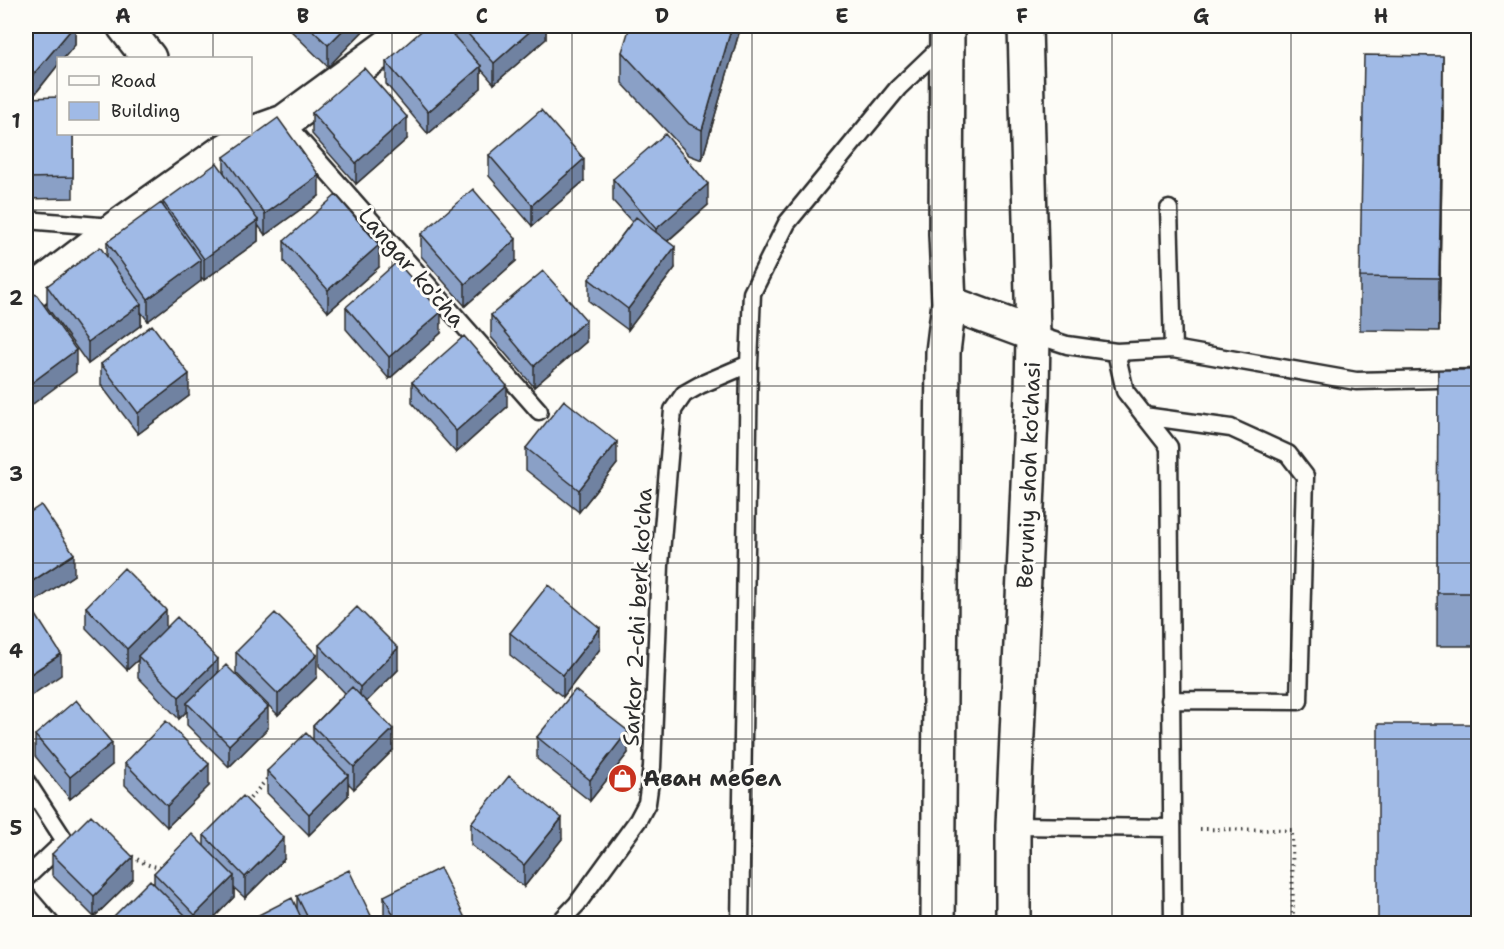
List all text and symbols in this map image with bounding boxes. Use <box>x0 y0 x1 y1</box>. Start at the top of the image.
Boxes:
text: A <box>115 3 131 29</box>
text: B <box>297 3 309 29</box>
text: C <box>476 3 488 29</box>
text: D <box>655 3 669 29</box>
text: E <box>835 3 849 29</box>
text: F <box>1016 3 1028 29</box>
text: G <box>1193 3 1209 29</box>
text: H <box>1374 3 1388 29</box>
legend <box>57 57 252 135</box>
text: Road <box>111 69 156 93</box>
text: Building <box>111 99 180 123</box>
text: 1 <box>11 108 21 134</box>
street label: Langar ko'cha <box>352 202 472 333</box>
text: 2 <box>9 285 23 311</box>
street label: Beruniy shoh ko'chasi <box>1010 361 1047 589</box>
text: 3 <box>9 461 23 487</box>
street label: Sarkor 2-chi berk ko'cha <box>616 487 659 747</box>
text: 4 <box>9 638 23 664</box>
shop icon: Аван мебел <box>606 762 638 794</box>
place label: Аван мебел <box>643 764 782 793</box>
text: 5 <box>10 815 22 841</box>

